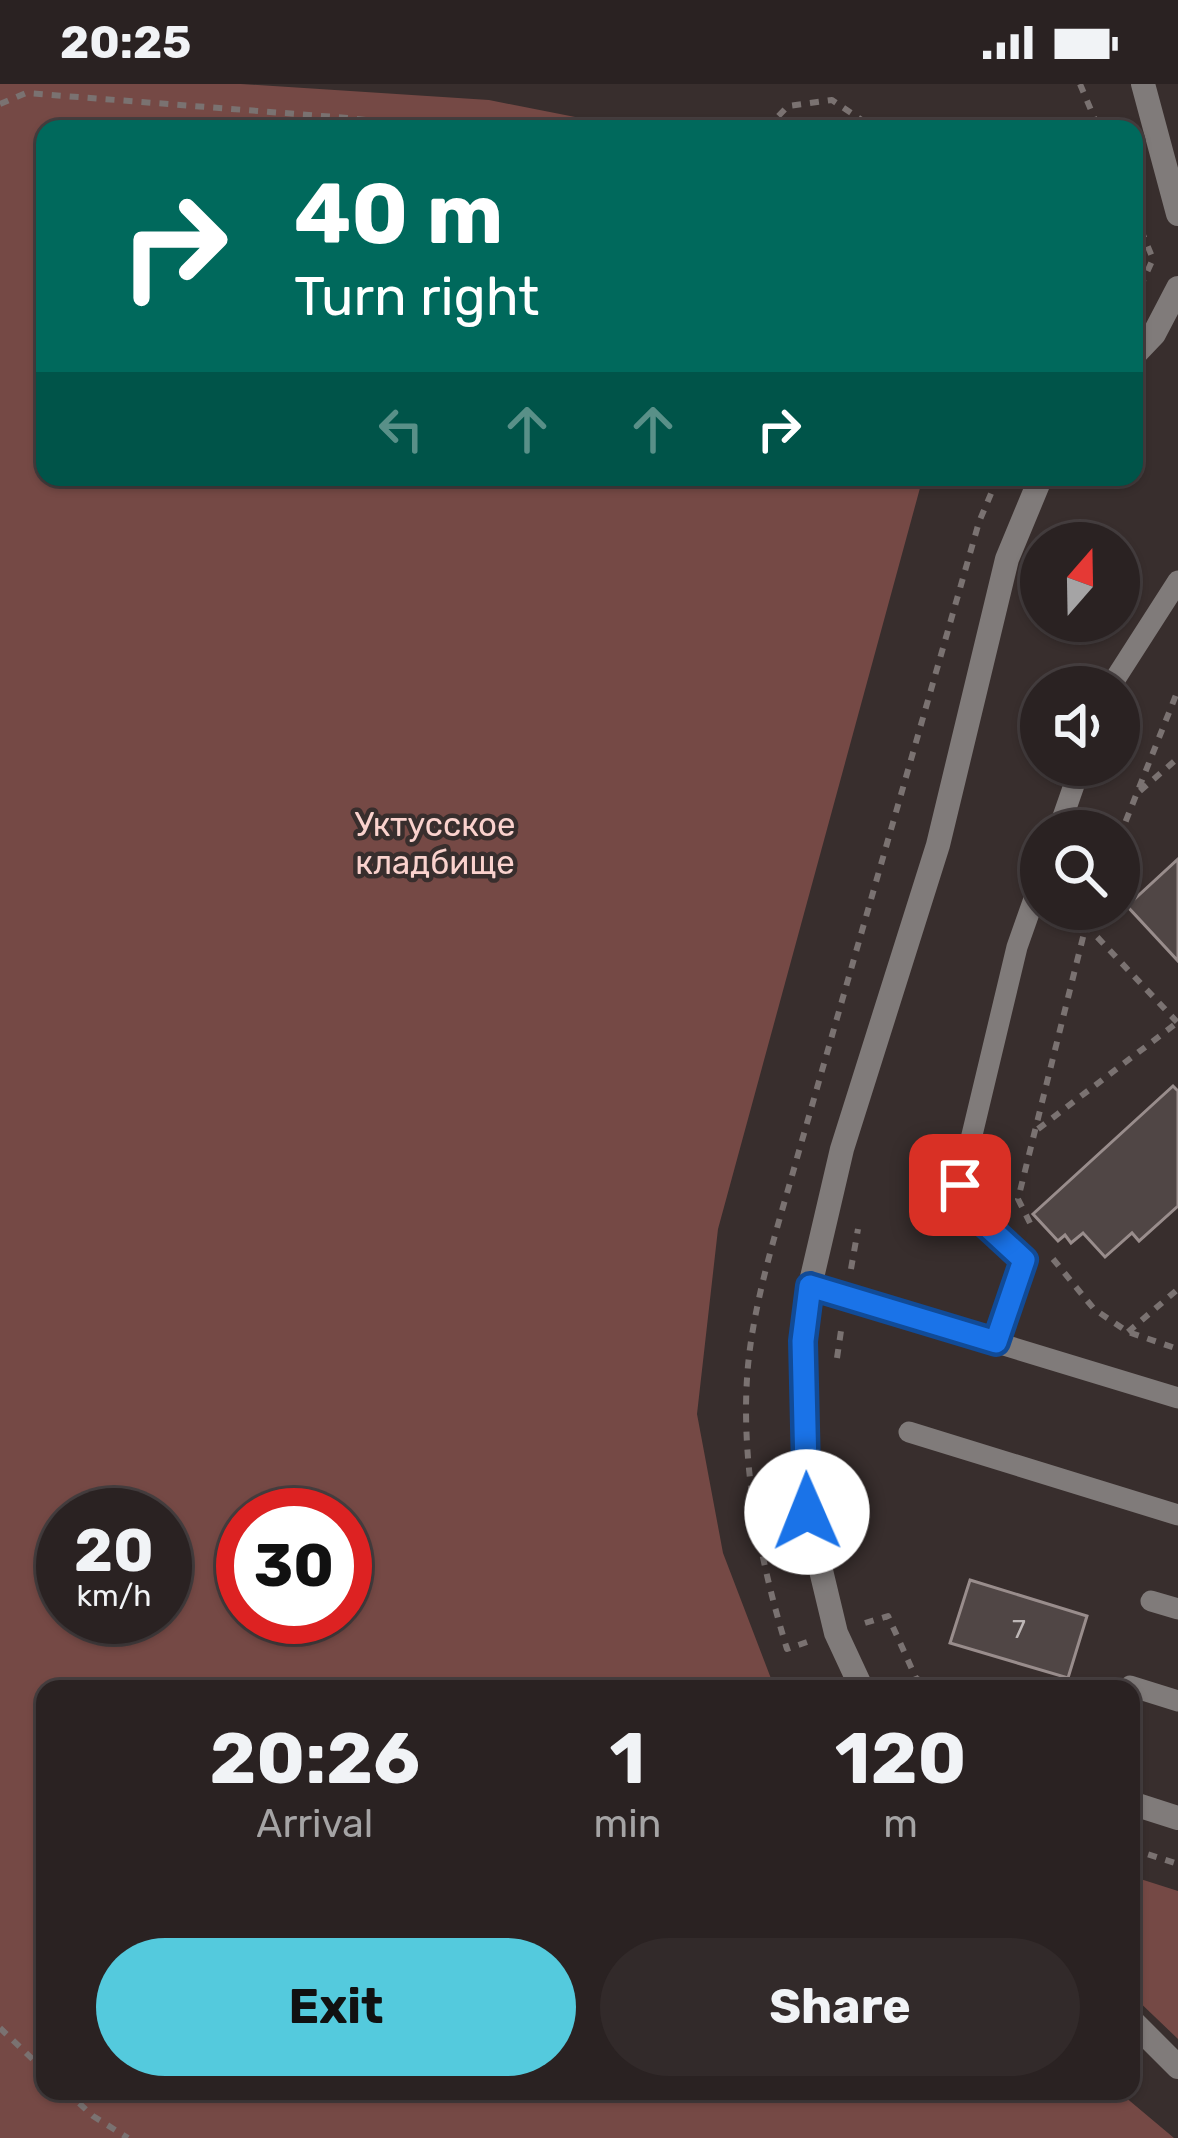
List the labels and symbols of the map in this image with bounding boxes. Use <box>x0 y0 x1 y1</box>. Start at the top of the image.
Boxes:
north arrow <box>1020 522 1140 642</box>
park label: Уктусское кладбище <box>355 805 515 882</box>
pin <box>909 1134 1011 1236</box>
position arrow <box>744 1449 870 1575</box>
speed limit sign: 30 <box>216 1488 372 1644</box>
house number: 7 <box>1012 1613 1026 1645</box>

